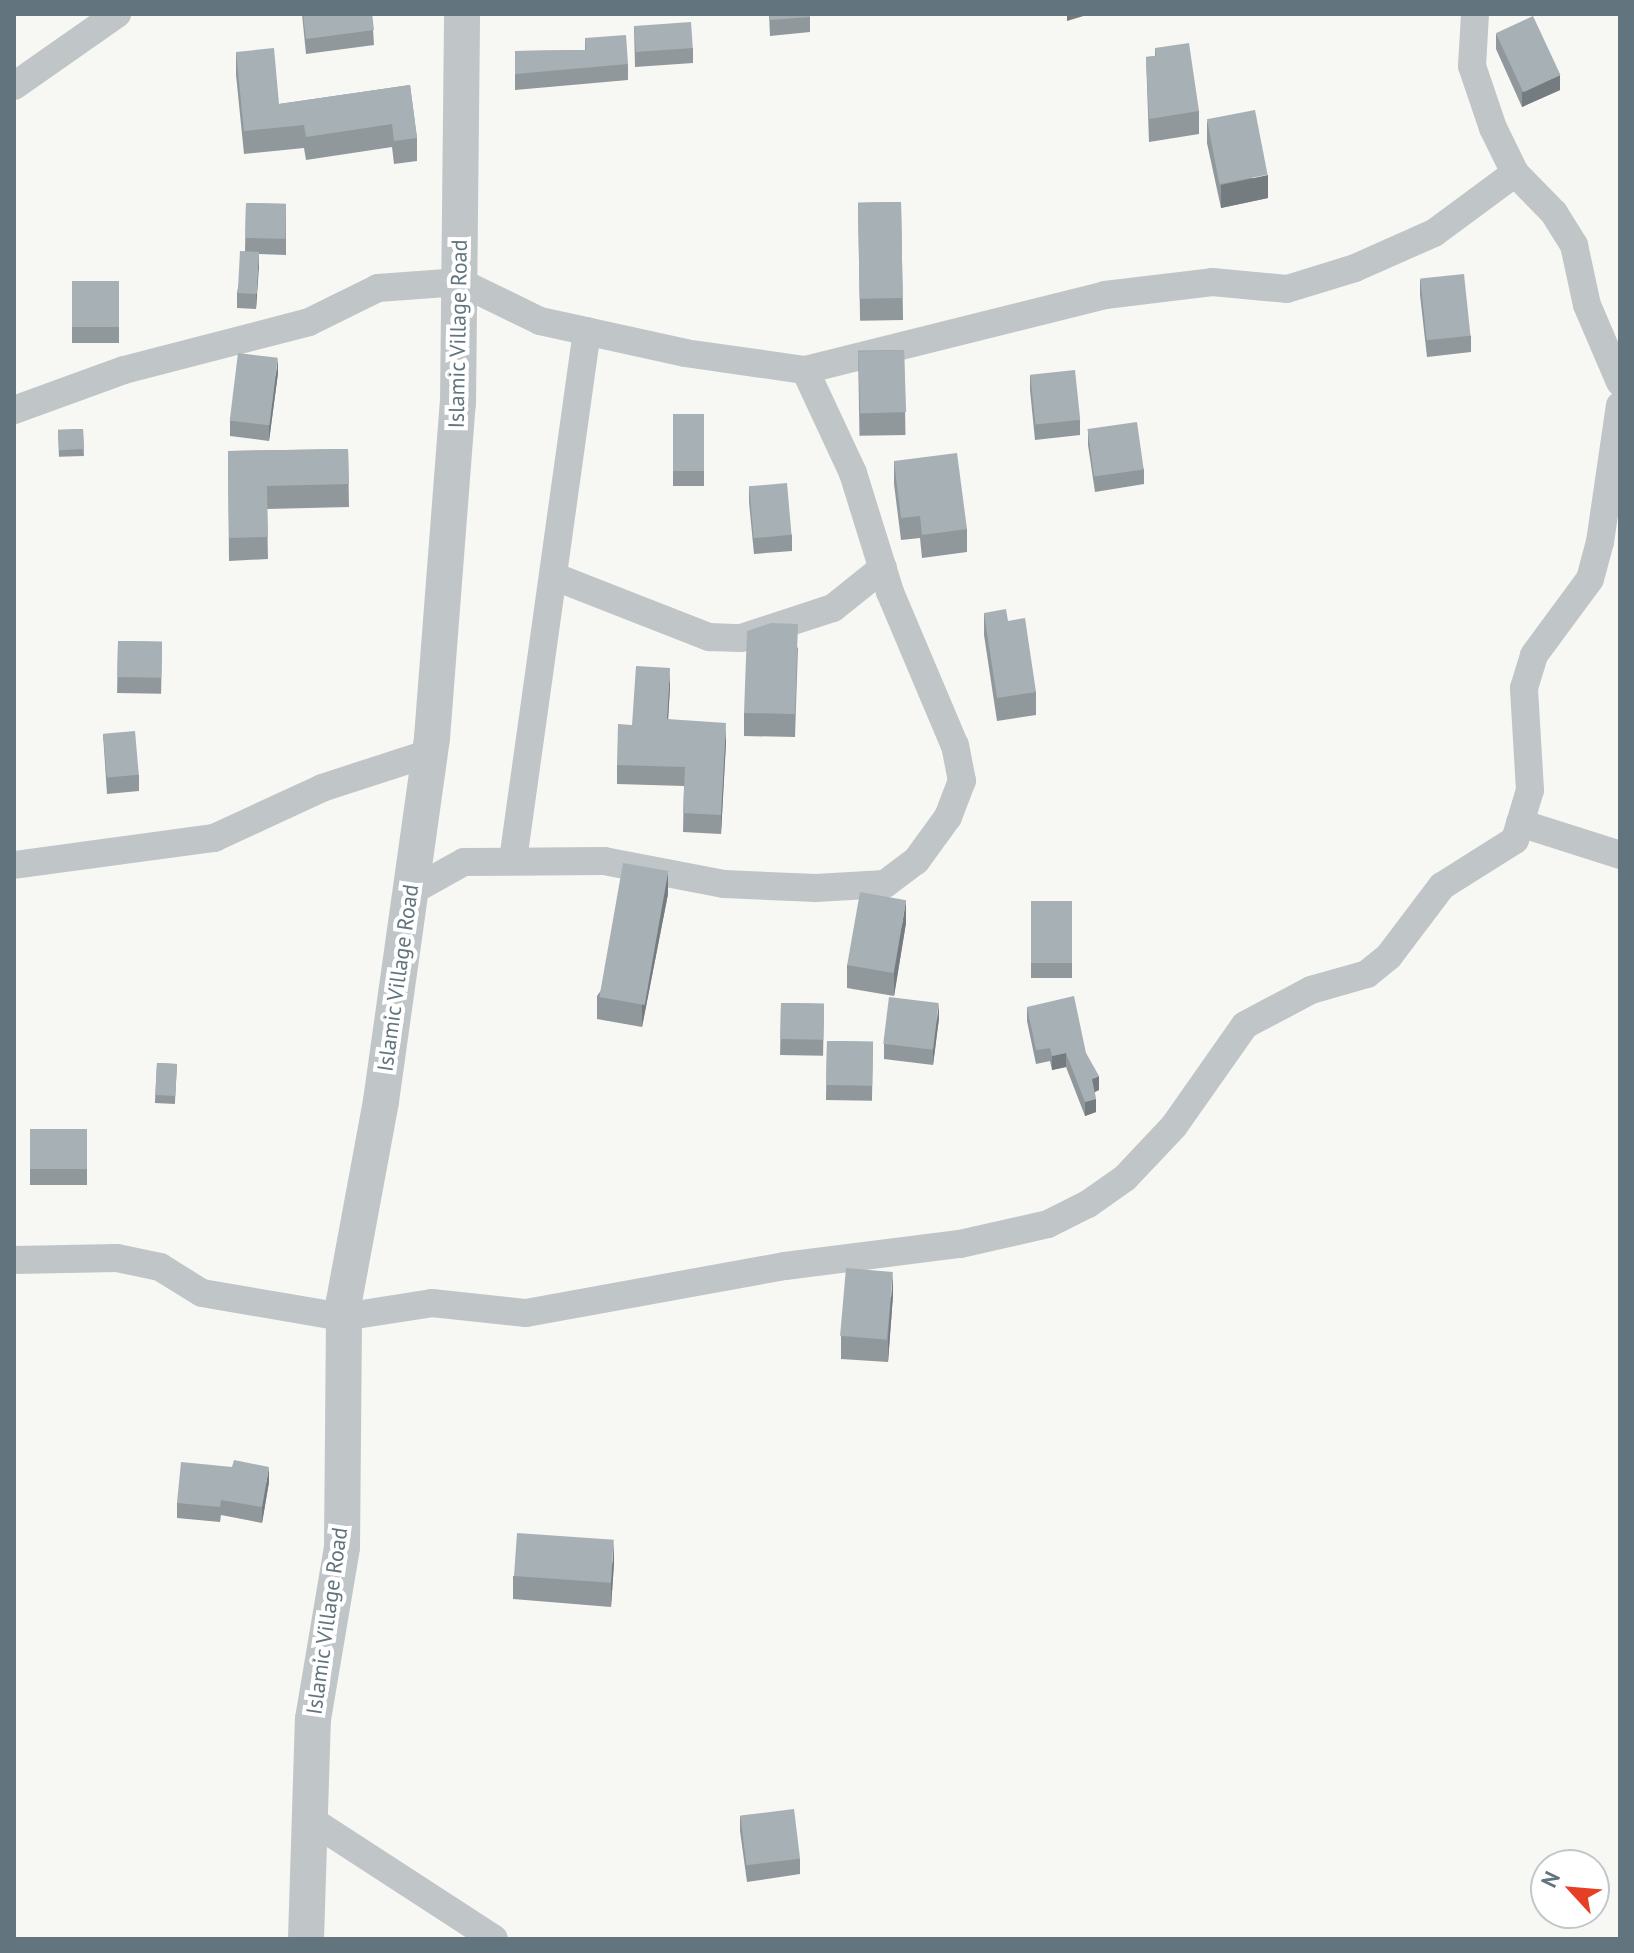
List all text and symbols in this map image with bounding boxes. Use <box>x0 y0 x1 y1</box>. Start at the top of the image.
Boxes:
street label: Islamic Village Road <box>443 239 473 429</box>
street label: Islamic Village Road <box>372 882 424 1074</box>
street label: Islamic Village Road <box>301 1525 353 1717</box>
north arrow <box>1530 1849 1610 1929</box>
text: N <box>1534 1867 1566 1892</box>

